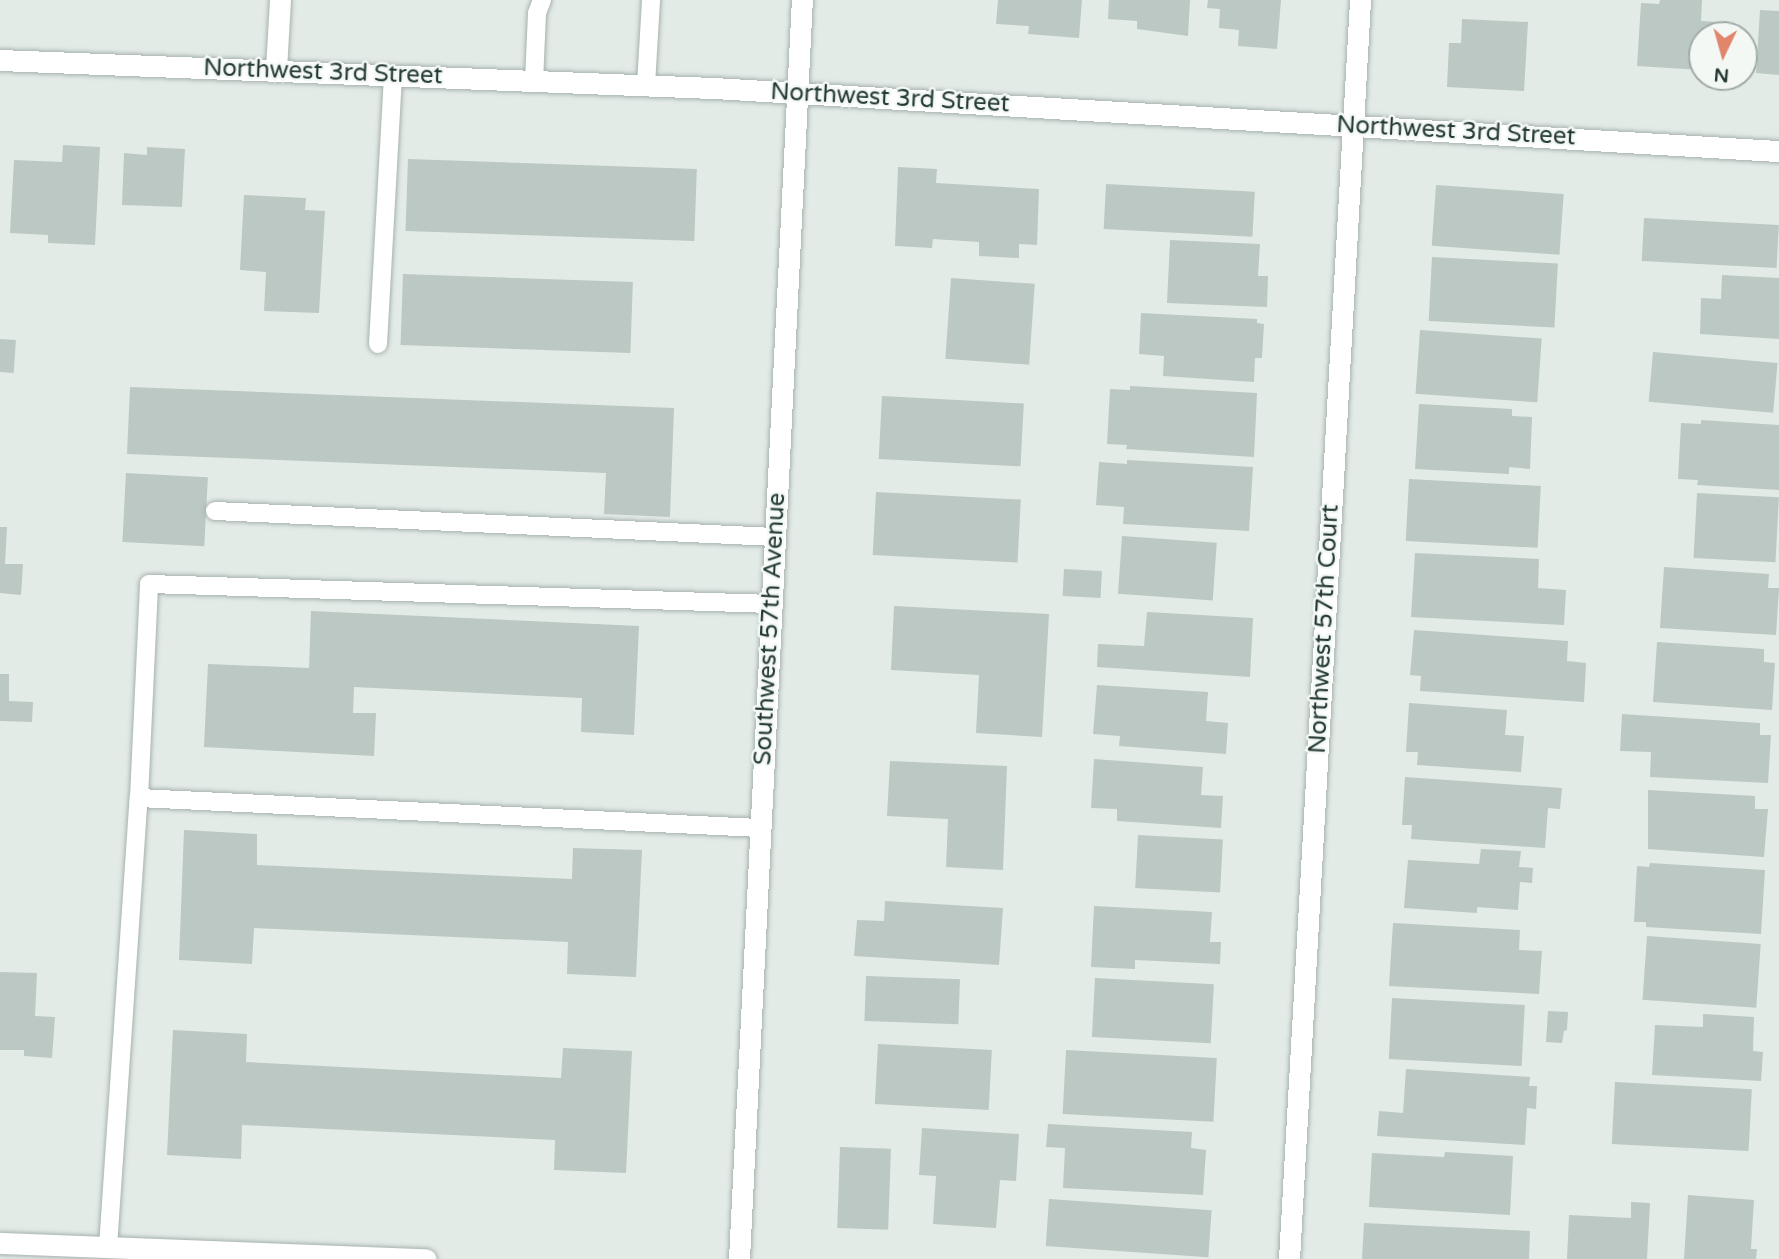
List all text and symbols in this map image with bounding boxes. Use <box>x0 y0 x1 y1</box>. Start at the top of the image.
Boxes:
north arrow <box>1688 21 1758 91</box>
street label: Northwest 3rd Street <box>203 53 443 91</box>
text: N <box>1713 63 1730 87</box>
street label: Northwest 3rd Street <box>770 77 1010 119</box>
street label: Northwest 3rd Street <box>1336 110 1576 152</box>
street label: Southwest 57th Avenue <box>748 492 792 766</box>
street label: Northwest 57th Court <box>1303 504 1345 754</box>

